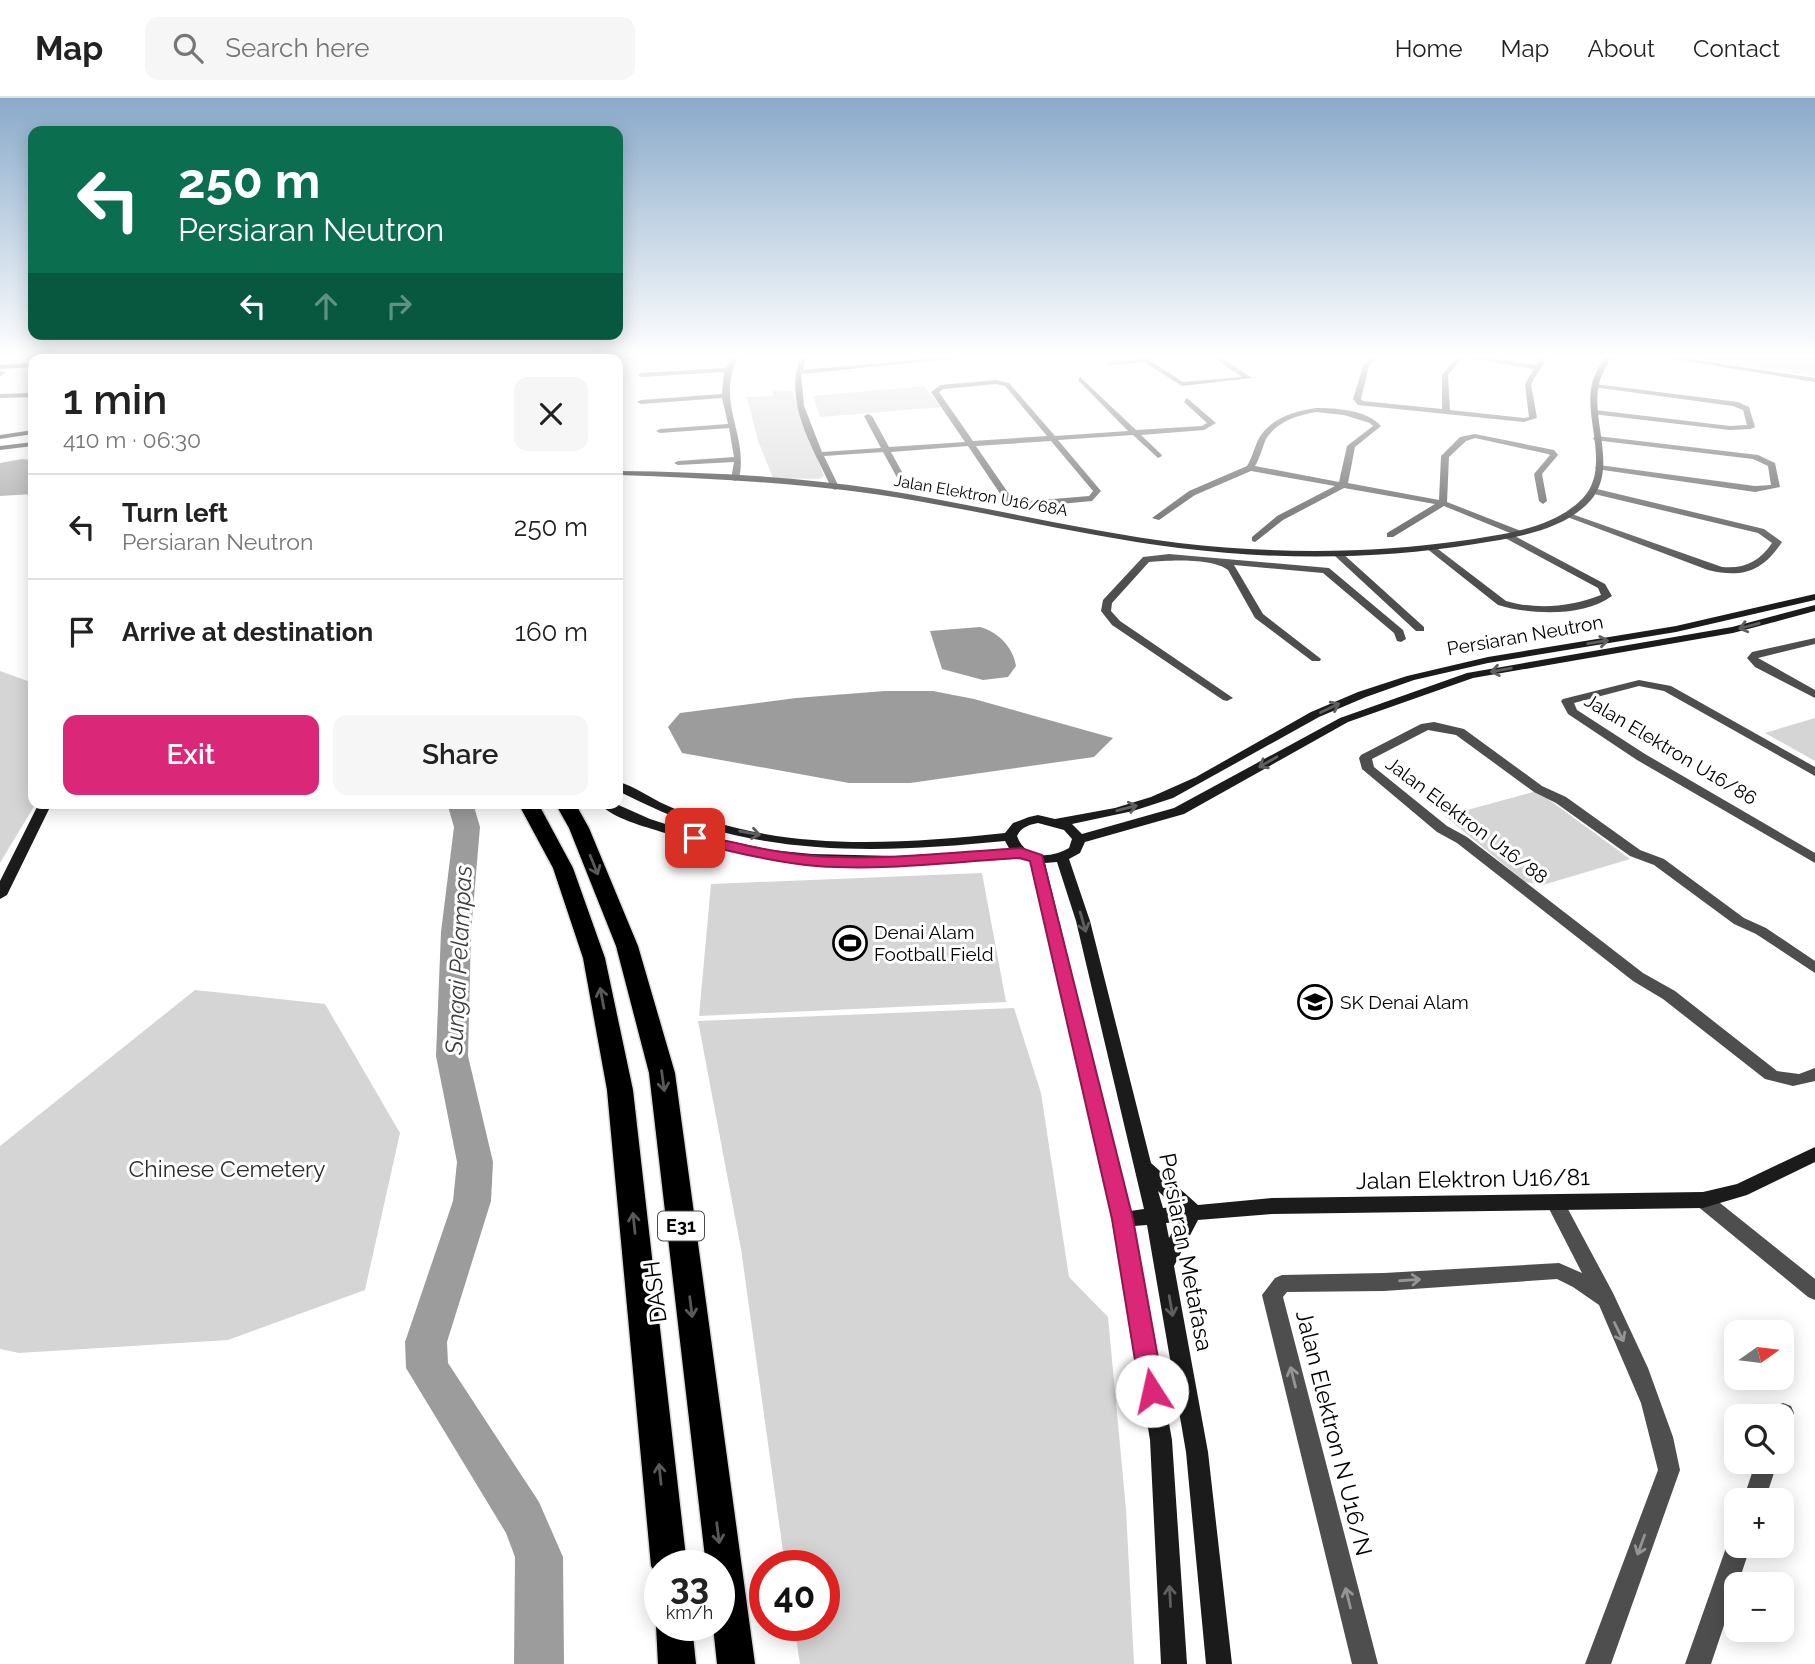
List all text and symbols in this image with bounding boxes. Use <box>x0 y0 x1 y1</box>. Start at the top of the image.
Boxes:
search box <box>145 17 635 80</box>
text: Map <box>35 29 103 68</box>
icon: search <box>169 29 207 67</box>
text: Search here <box>225 33 370 63</box>
text: Home <box>1395 34 1463 63</box>
text: Map <box>1501 34 1549 63</box>
text: About <box>1587 34 1655 63</box>
text: Contact <box>1693 34 1780 63</box>
text: 250 m <box>178 152 320 209</box>
icon: left <box>63 154 154 245</box>
text: Persiaran Neutron <box>178 211 444 248</box>
icon: left <box>234 287 272 325</box>
icon: ahead <box>307 287 345 325</box>
icon: right <box>380 287 418 325</box>
text: 1 min <box>63 375 167 424</box>
button: close <box>514 377 588 451</box>
text: 410 m · 06:30 <box>63 426 201 453</box>
street label: Jalan Elektron U16/68A <box>893 471 1069 520</box>
text: Turn left <box>122 498 228 528</box>
icon: left <box>63 508 101 546</box>
text: 250 m <box>514 512 588 542</box>
text: Persiaran Neutron <box>122 528 313 555</box>
street label: Persiaran Neutron <box>1445 610 1605 660</box>
icon: arrive <box>63 613 101 651</box>
text: Arrive at destination <box>122 617 373 647</box>
text: 160 m <box>515 617 588 647</box>
one-way arrow <box>1738 620 1760 633</box>
one-way arrow <box>1586 635 1609 648</box>
one-way arrow <box>1490 663 1513 677</box>
street label: Jalan Elektron U16/86 <box>1581 689 1761 809</box>
one-way arrow <box>1320 701 1341 714</box>
button: Exit <box>63 715 319 795</box>
button: Share <box>333 715 588 795</box>
street label: Jalan Elektron U16/88 <box>1382 752 1552 888</box>
one-way arrow <box>1259 755 1279 769</box>
one-way arrow <box>1115 801 1138 815</box>
pin <box>665 808 725 868</box>
icon: arrive <box>676 819 714 857</box>
one-way arrow <box>738 827 761 841</box>
one-way arrow <box>589 853 602 875</box>
water label: Sungai Pelampas <box>439 865 478 1056</box>
one-way arrow <box>1078 911 1091 933</box>
place label: Denai Alam Football Field <box>874 921 994 965</box>
sports icon: Denai Alam Football Field <box>831 924 869 962</box>
school or university icon: SK Denai Alam <box>1296 983 1334 1021</box>
one-way arrow <box>594 987 608 1010</box>
place label: SK Denai Alam <box>1340 991 1469 1013</box>
one-way arrow <box>657 1069 670 1092</box>
street label: Persiaran Metafasa <box>1154 1150 1219 1353</box>
park label: Chinese Cemetery <box>129 1155 325 1182</box>
street label: Jalan Elektron U16/81 <box>1356 1163 1590 1194</box>
road number: E31 <box>658 1212 704 1240</box>
one-way arrow <box>627 1213 640 1235</box>
street label: DASH <box>637 1260 672 1325</box>
one-way arrow <box>1398 1274 1421 1287</box>
one-way arrow <box>1165 1294 1178 1317</box>
one-way arrow <box>684 1295 697 1318</box>
street label: Jalan Elektron N U16/N <box>1291 1307 1378 1558</box>
north arrow <box>1724 1320 1794 1390</box>
map controls <box>1724 1320 1794 1642</box>
one-way arrow <box>1613 1321 1627 1342</box>
position arrow <box>1115 1354 1189 1428</box>
one-way arrow <box>1286 1366 1299 1389</box>
button: search <box>1724 1404 1794 1474</box>
one-way arrow <box>653 1463 666 1486</box>
button: + <box>1724 1488 1794 1558</box>
one-way arrow <box>711 1521 724 1544</box>
one-way arrow <box>1634 1534 1647 1556</box>
speed limit sign: 40 <box>749 1550 840 1641</box>
text: 33 <box>670 1566 709 1607</box>
button: − <box>1724 1572 1794 1642</box>
one-way arrow <box>1163 1585 1176 1608</box>
one-way arrow <box>1341 1587 1354 1610</box>
text: km/h <box>666 1602 713 1623</box>

